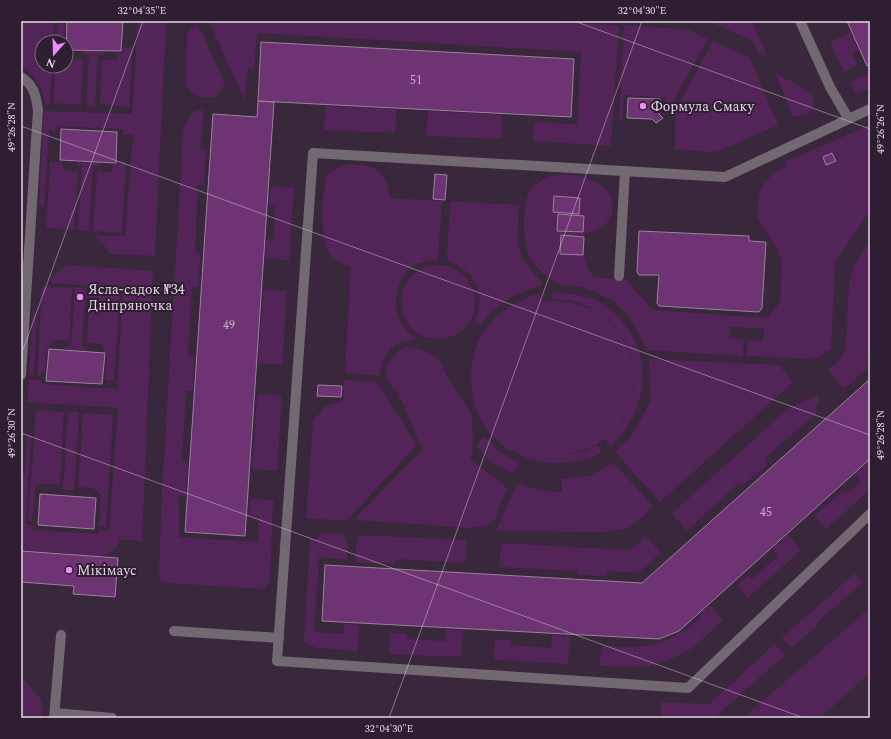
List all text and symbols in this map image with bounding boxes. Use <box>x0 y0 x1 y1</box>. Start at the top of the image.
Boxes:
text: 32°04'35"E <box>118 3 166 19</box>
text: 32°04'30"E <box>618 3 666 19</box>
north arrow <box>34 34 74 74</box>
text: N <box>44 53 58 72</box>
house number: 51 <box>410 71 422 90</box>
place label: Формула Смаку <box>651 96 755 117</box>
marker: Формула Смаку <box>638 101 648 111</box>
text: 49°26'28"N <box>4 102 20 152</box>
text: 49°26'26"N <box>873 104 889 154</box>
place label: Ясла-садок №34 Дніпряночка <box>88 279 185 316</box>
marker: Ясла-садок №34 Дніпряночка <box>75 292 85 302</box>
house number: 49 <box>223 316 235 335</box>
text: 49°26'30"N <box>4 408 20 458</box>
text: 49°26'28"N <box>873 410 889 460</box>
house number: 45 <box>760 503 772 522</box>
place label: Мікімаус <box>77 560 137 581</box>
marker: Мікімаус <box>64 565 74 575</box>
text: 32°04'30"E <box>365 721 413 737</box>

